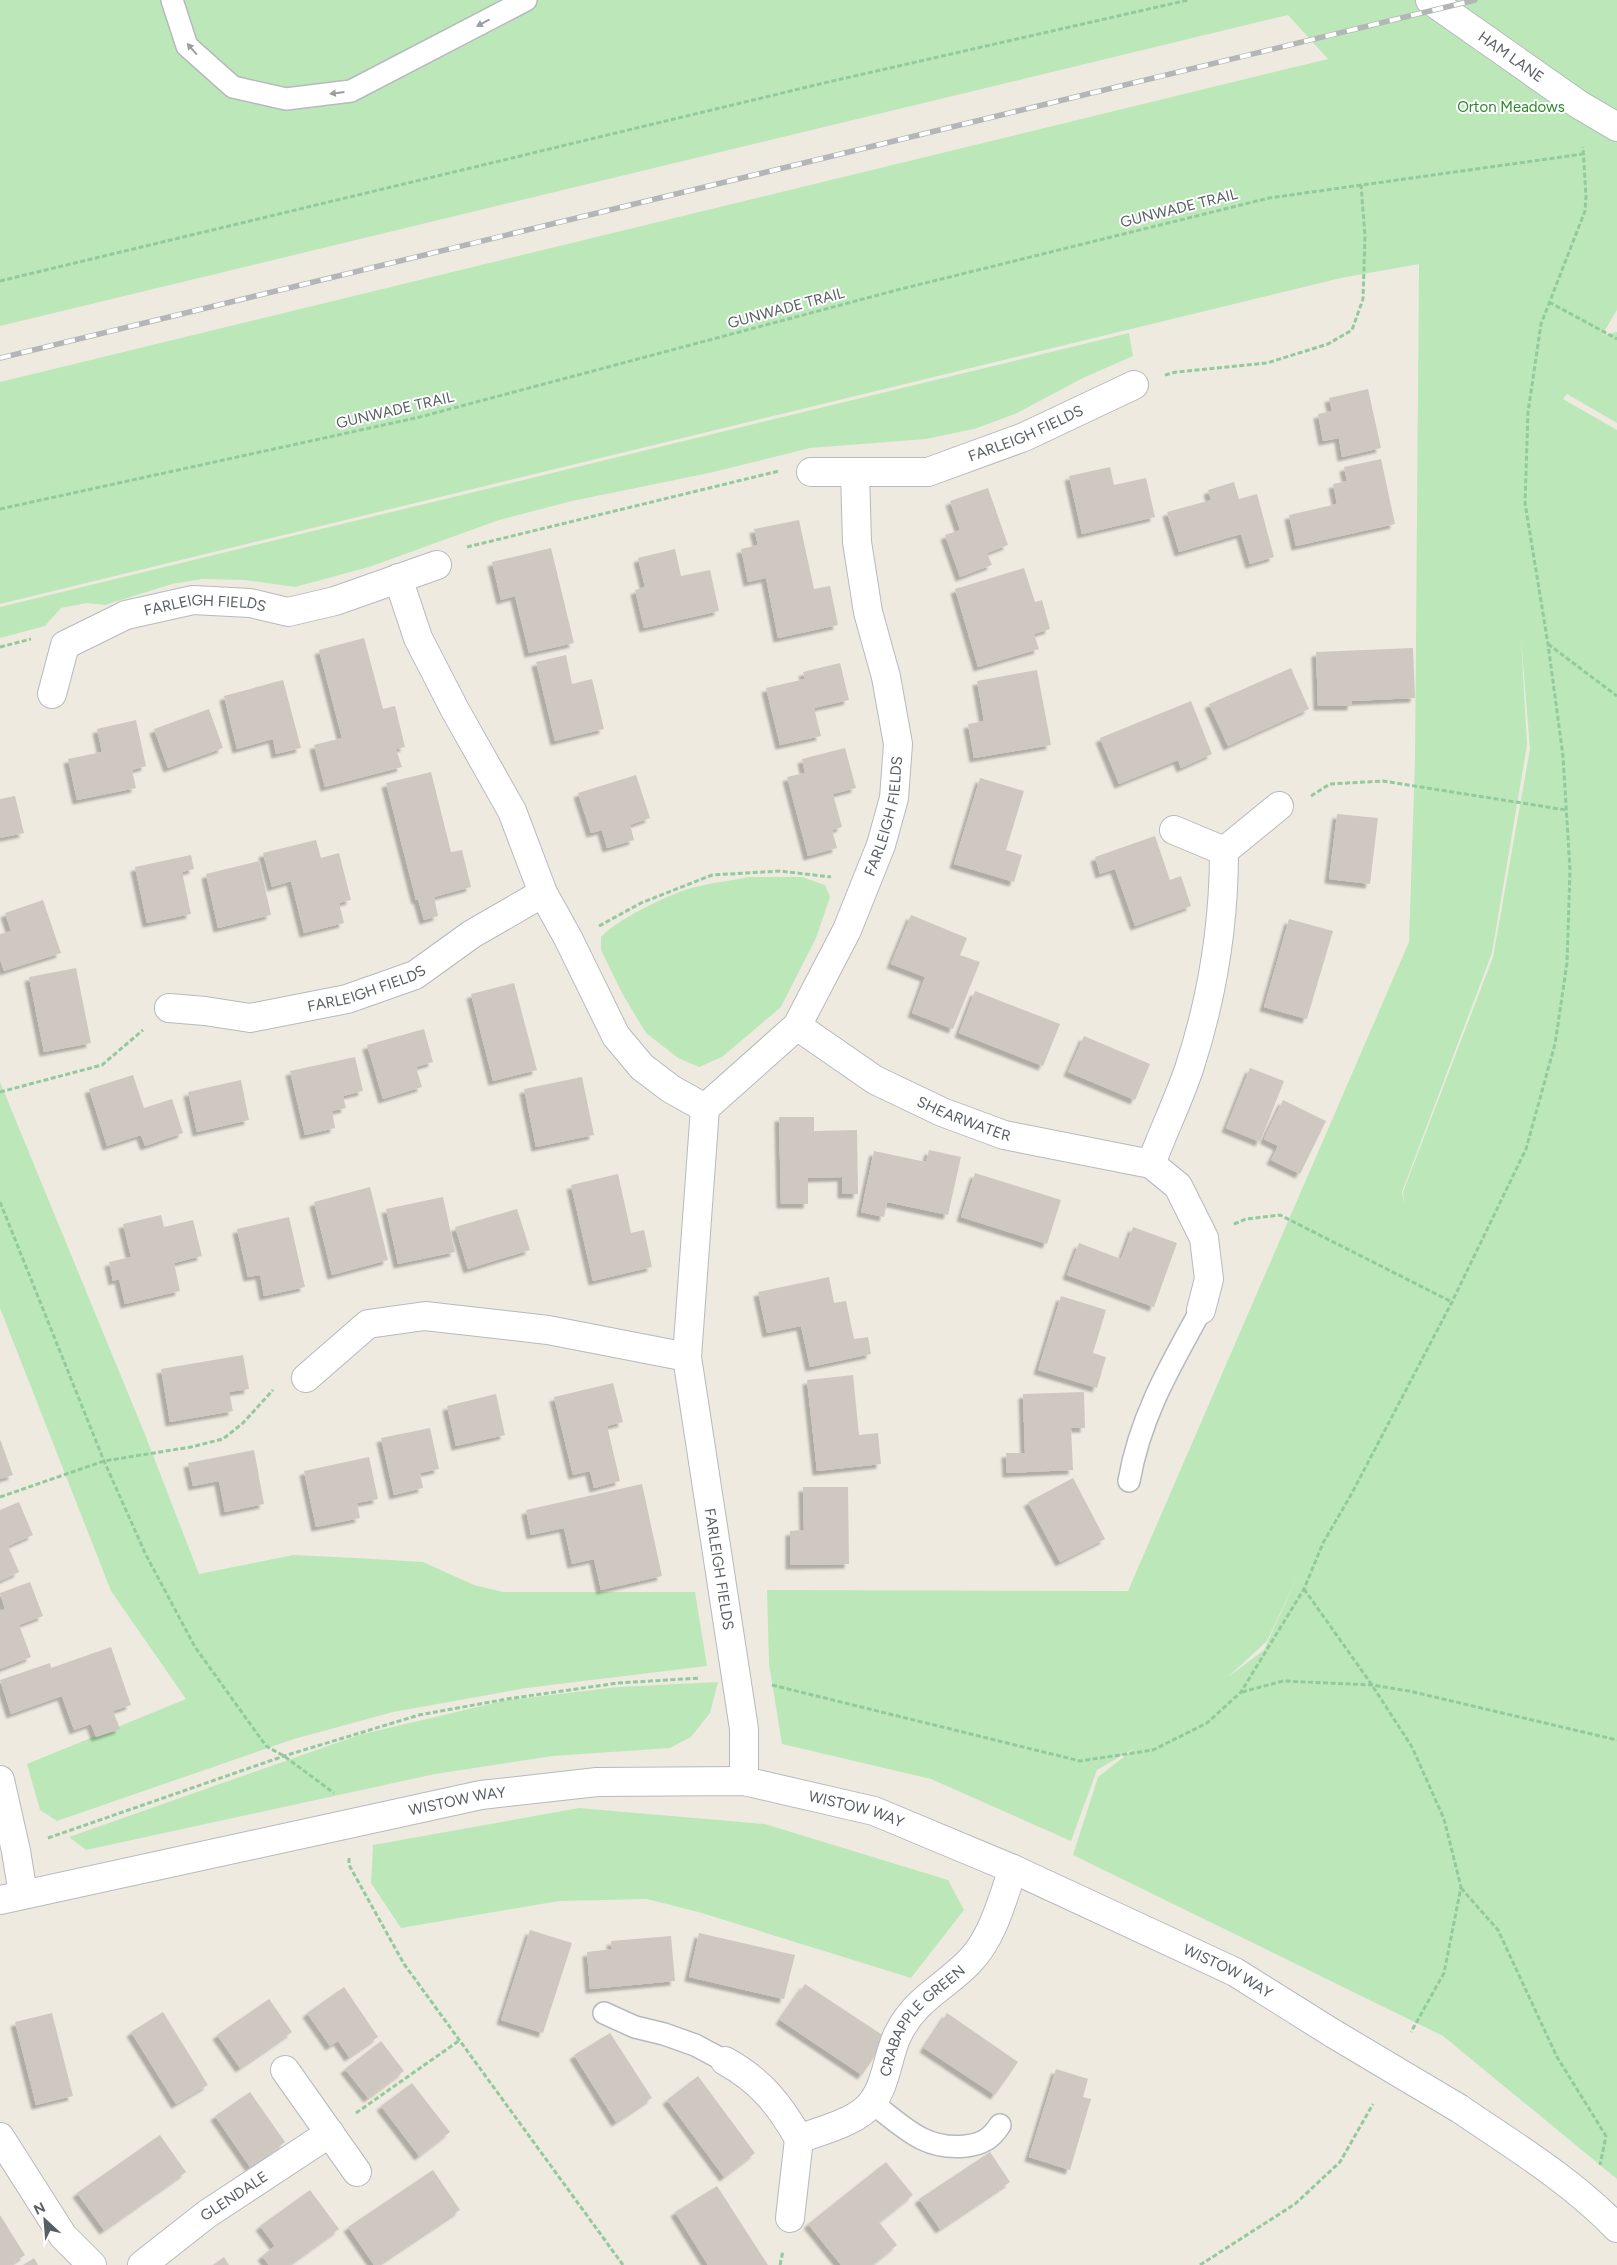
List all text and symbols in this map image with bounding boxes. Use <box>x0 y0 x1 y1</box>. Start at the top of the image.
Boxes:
one-way arrow <box>475 19 490 27</box>
street label: HAM LANE <box>1475 28 1547 86</box>
one-way arrow <box>186 42 197 55</box>
one-way arrow <box>329 89 345 97</box>
park label: Orton Meadows <box>1457 98 1565 116</box>
street label: GUNWADE TRAIL <box>1118 185 1240 231</box>
street label: GUNWADE TRAIL <box>726 284 847 332</box>
street label: GUNWADE TRAIL <box>334 388 456 432</box>
street label: FARLEIGH FIELDS <box>966 401 1086 466</box>
street label: FARLEIGH FIELDS <box>142 591 268 620</box>
street label: FARLEIGH FIELDS <box>860 756 906 879</box>
street label: FARLEIGH FIELDS <box>306 961 429 1016</box>
street label: SHEARWATER <box>914 1092 1012 1145</box>
street label: FARLEIGH FIELDS <box>700 1507 738 1631</box>
street label: WISTOW WAY <box>407 1783 507 1819</box>
street label: WISTOW WAY <box>807 1787 907 1832</box>
street label: WISTOW WAY <box>1180 1940 1276 2002</box>
street label: CRABAPPLE GREEN <box>876 1961 969 2079</box>
street label: GLENDALE <box>197 2168 271 2225</box>
north arrow <box>20 2195 70 2245</box>
text: N <box>31 2199 48 2219</box>

